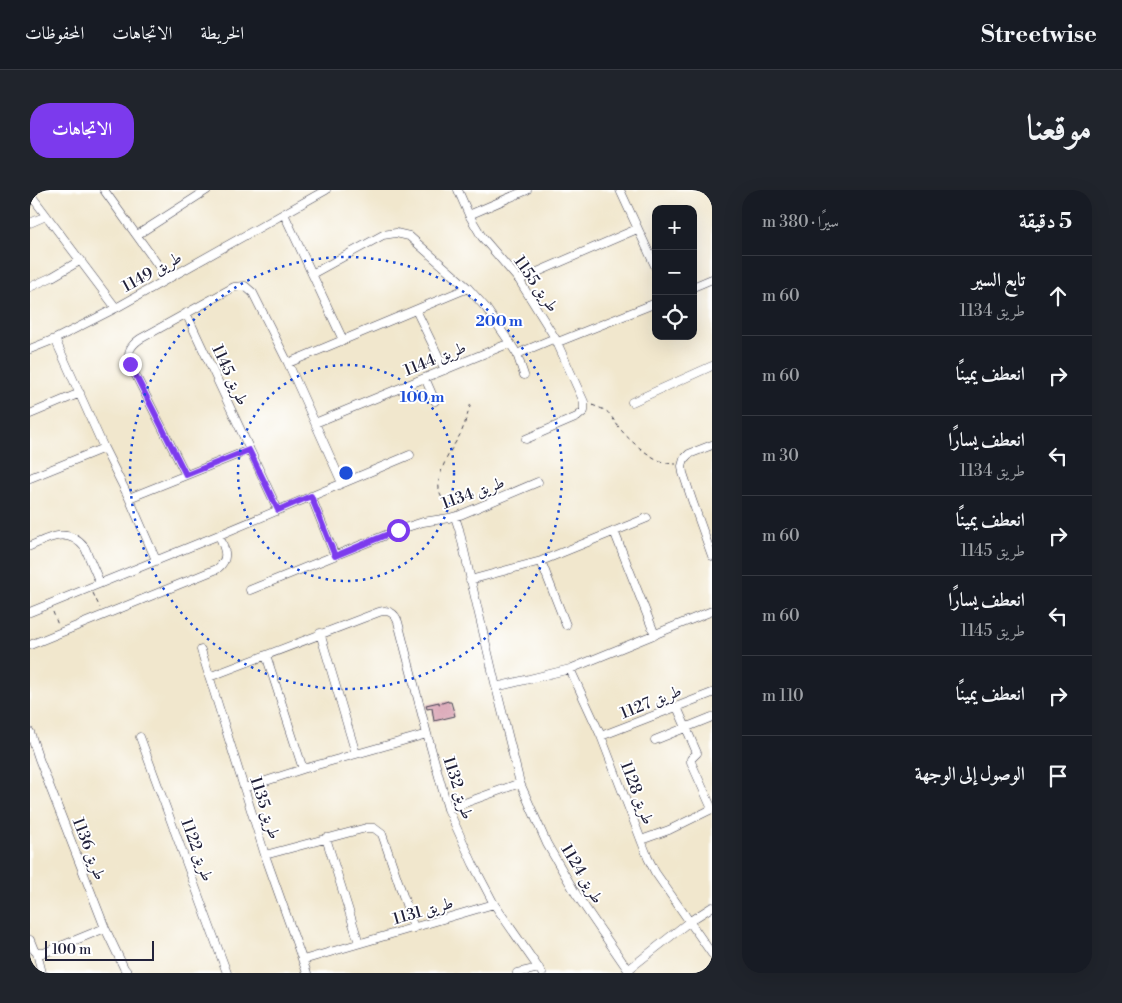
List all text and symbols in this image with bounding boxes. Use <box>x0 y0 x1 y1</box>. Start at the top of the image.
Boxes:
text: Streetwise <box>981 20 1097 50</box>
text: المحفوظات <box>25 22 84 45</box>
text: الاتجاهات <box>112 22 172 45</box>
text: الخريطة <box>200 22 244 45</box>
button: الاتجاهات <box>30 103 134 158</box>
text: موقعنا <box>1027 107 1092 150</box>
map controls <box>652 205 697 340</box>
button: + <box>652 205 697 250</box>
text: 5 دقيقة <box>1019 209 1072 235</box>
text: سيرًا · 380 m <box>762 212 839 232</box>
street label: طريق 1149 <box>119 247 185 297</box>
button: − <box>652 250 697 295</box>
street label: طريق 1155 <box>509 252 563 316</box>
text: تابع السير <box>972 268 1025 292</box>
icon: ahead <box>1044 282 1072 310</box>
text: 60 m <box>762 286 800 306</box>
button: locate <box>652 295 697 340</box>
text: طريق 1134 <box>960 301 1025 321</box>
text: 200 m <box>475 312 523 331</box>
street label: طريق 1144 <box>401 337 469 381</box>
street label: طريق 1145 <box>207 342 253 408</box>
route end <box>119 353 142 376</box>
text: انعطف يمينًا <box>956 362 1025 386</box>
icon: right <box>1044 362 1072 390</box>
text: 60 m <box>762 366 800 386</box>
text: 100 m <box>400 388 445 407</box>
text: انعطف يسارًا <box>948 428 1025 452</box>
icon: left <box>1044 442 1072 470</box>
text: 30 m <box>762 446 799 466</box>
text: طريق 1134 <box>960 461 1025 481</box>
centre of rings <box>337 464 355 482</box>
street label: طريق 1134 <box>439 472 507 514</box>
text: انعطف يمينًا <box>956 508 1025 532</box>
route start <box>387 519 410 542</box>
icon: right <box>1044 522 1072 550</box>
text: 60 m <box>762 526 800 546</box>
text: طريق 1145 <box>960 541 1025 561</box>
text: انعطف يسارًا <box>948 588 1025 612</box>
icon: left <box>1044 602 1072 630</box>
text: 60 m <box>762 606 800 626</box>
text: طريق 1145 <box>960 621 1025 641</box>
street label: طريق 1127 <box>617 681 685 723</box>
text: انعطف يمينًا <box>956 682 1025 706</box>
icon: right <box>1044 682 1072 710</box>
text: 110 m <box>762 686 804 706</box>
street label: طريق 1132 <box>438 754 478 822</box>
street label: طريق 1128 <box>616 759 658 827</box>
text: الوصول إلى الوجهة <box>915 762 1025 786</box>
icon: arrive <box>1044 762 1072 790</box>
street label: طريق 1135 <box>246 774 284 842</box>
street label: طريق 1136 <box>68 815 110 883</box>
street label: طريق 1122 <box>176 816 218 884</box>
street label: طريق 1124 <box>556 841 608 907</box>
street label: طريق 1131 <box>390 893 456 929</box>
scale bar <box>45 938 154 961</box>
text: 100 m <box>52 941 91 959</box>

